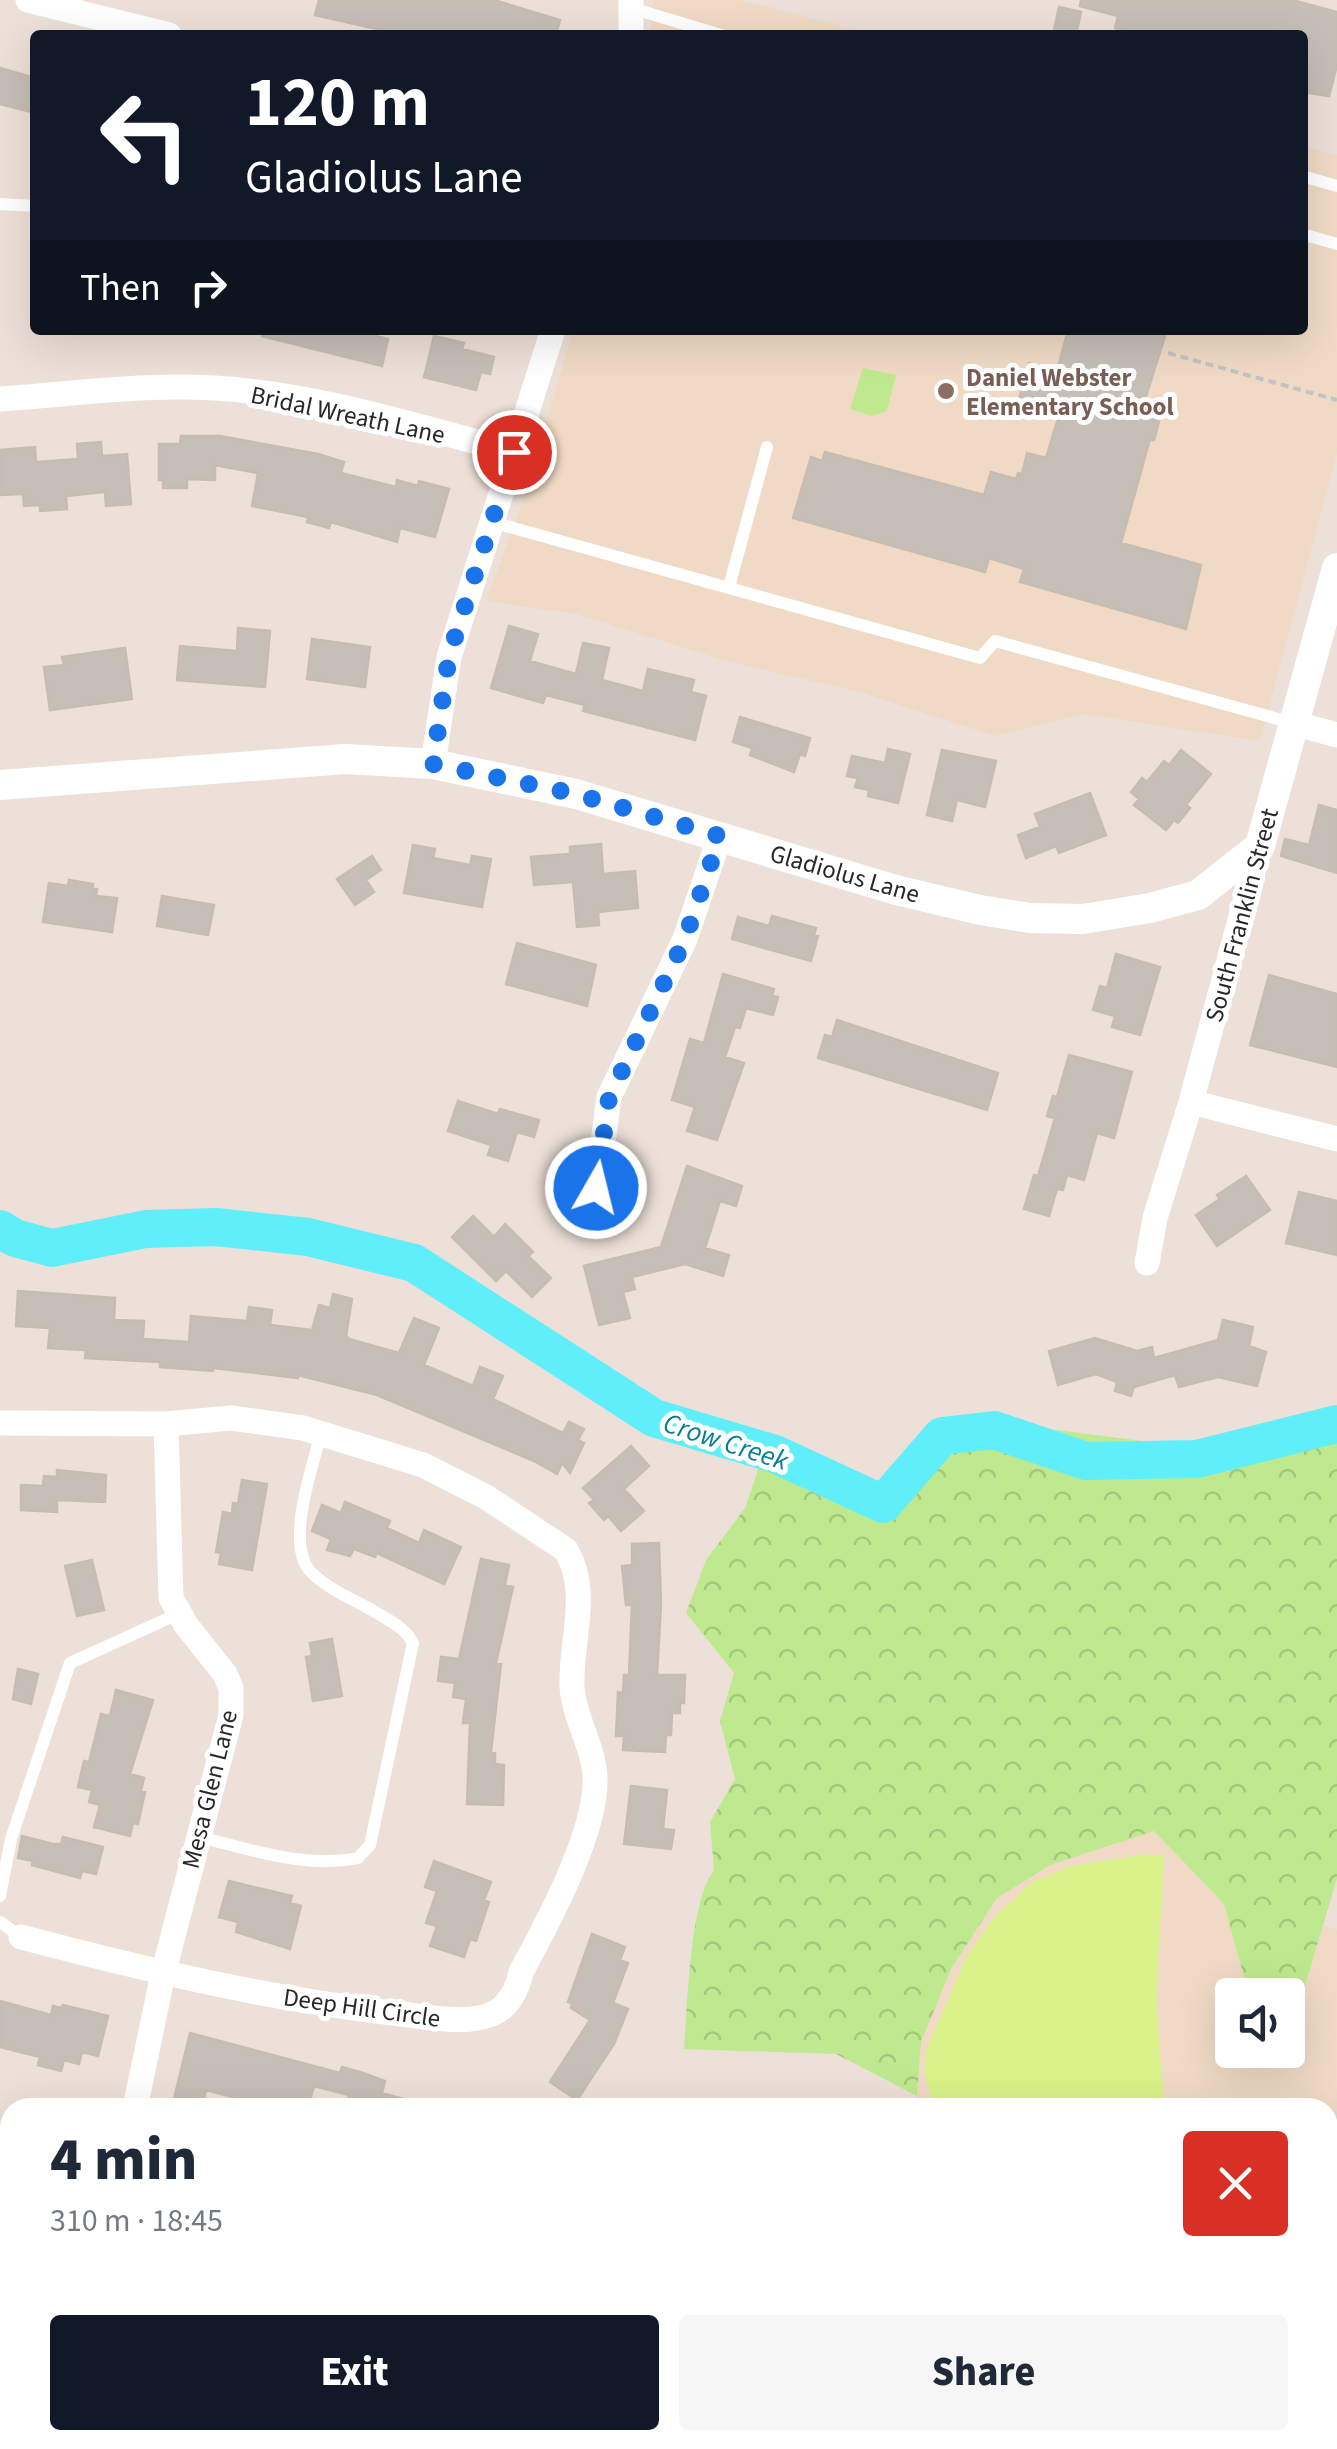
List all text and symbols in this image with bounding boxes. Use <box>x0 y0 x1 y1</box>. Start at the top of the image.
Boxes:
text: 120 m <box>245 53 430 153</box>
icon: left <box>80 70 210 200</box>
text: Gladiolus Lane <box>245 146 523 210</box>
icon: right <box>181 260 236 315</box>
text: Then <box>80 261 161 315</box>
place label: Daniel Webster Elementary School <box>966 360 1174 425</box>
street label: Bridal Wreath Lane <box>247 377 448 453</box>
marker: Daniel Webster Elementary School <box>935 380 957 402</box>
pin <box>472 410 557 495</box>
icon: arrive <box>487 425 542 480</box>
street label: South Franklin Street <box>1196 804 1288 1026</box>
street label: Gladiolus Lane <box>766 835 924 913</box>
position arrow <box>544 1136 648 1240</box>
water label: Crow Creek <box>658 1403 794 1481</box>
street label: Mesa Glen Lane <box>173 1706 247 1872</box>
map controls <box>1215 1978 1305 2068</box>
button: sound <box>1215 1978 1305 2068</box>
street label: Deep Hill Circle <box>281 1979 443 2037</box>
text: 4 min <box>50 2118 197 2203</box>
button: close <box>1183 2131 1288 2236</box>
text: 310 m · 18:45 <box>50 2198 223 2244</box>
button: Exit <box>50 2315 659 2430</box>
button: Share <box>679 2315 1288 2430</box>

